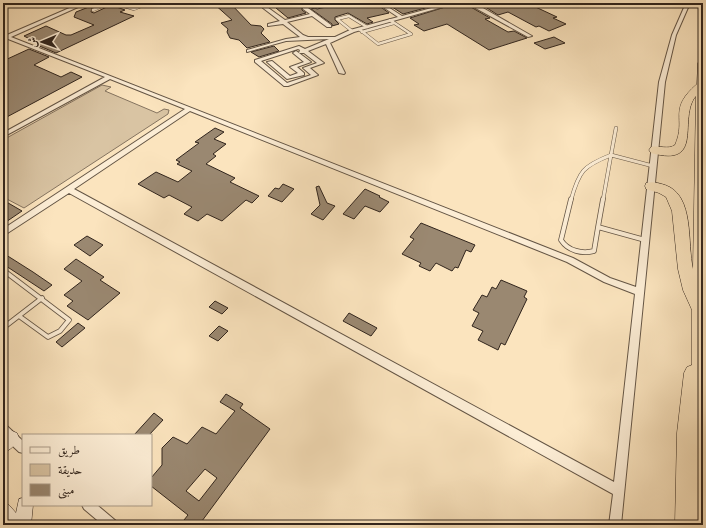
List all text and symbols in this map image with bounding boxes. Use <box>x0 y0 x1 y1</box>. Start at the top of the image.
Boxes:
north arrow <box>22 22 62 62</box>
text: ش <box>26 37 40 48</box>
legend <box>22 434 152 506</box>
text: طريق <box>58 443 80 458</box>
text: حديقة <box>58 463 82 478</box>
text: مبنى <box>58 483 74 499</box>

